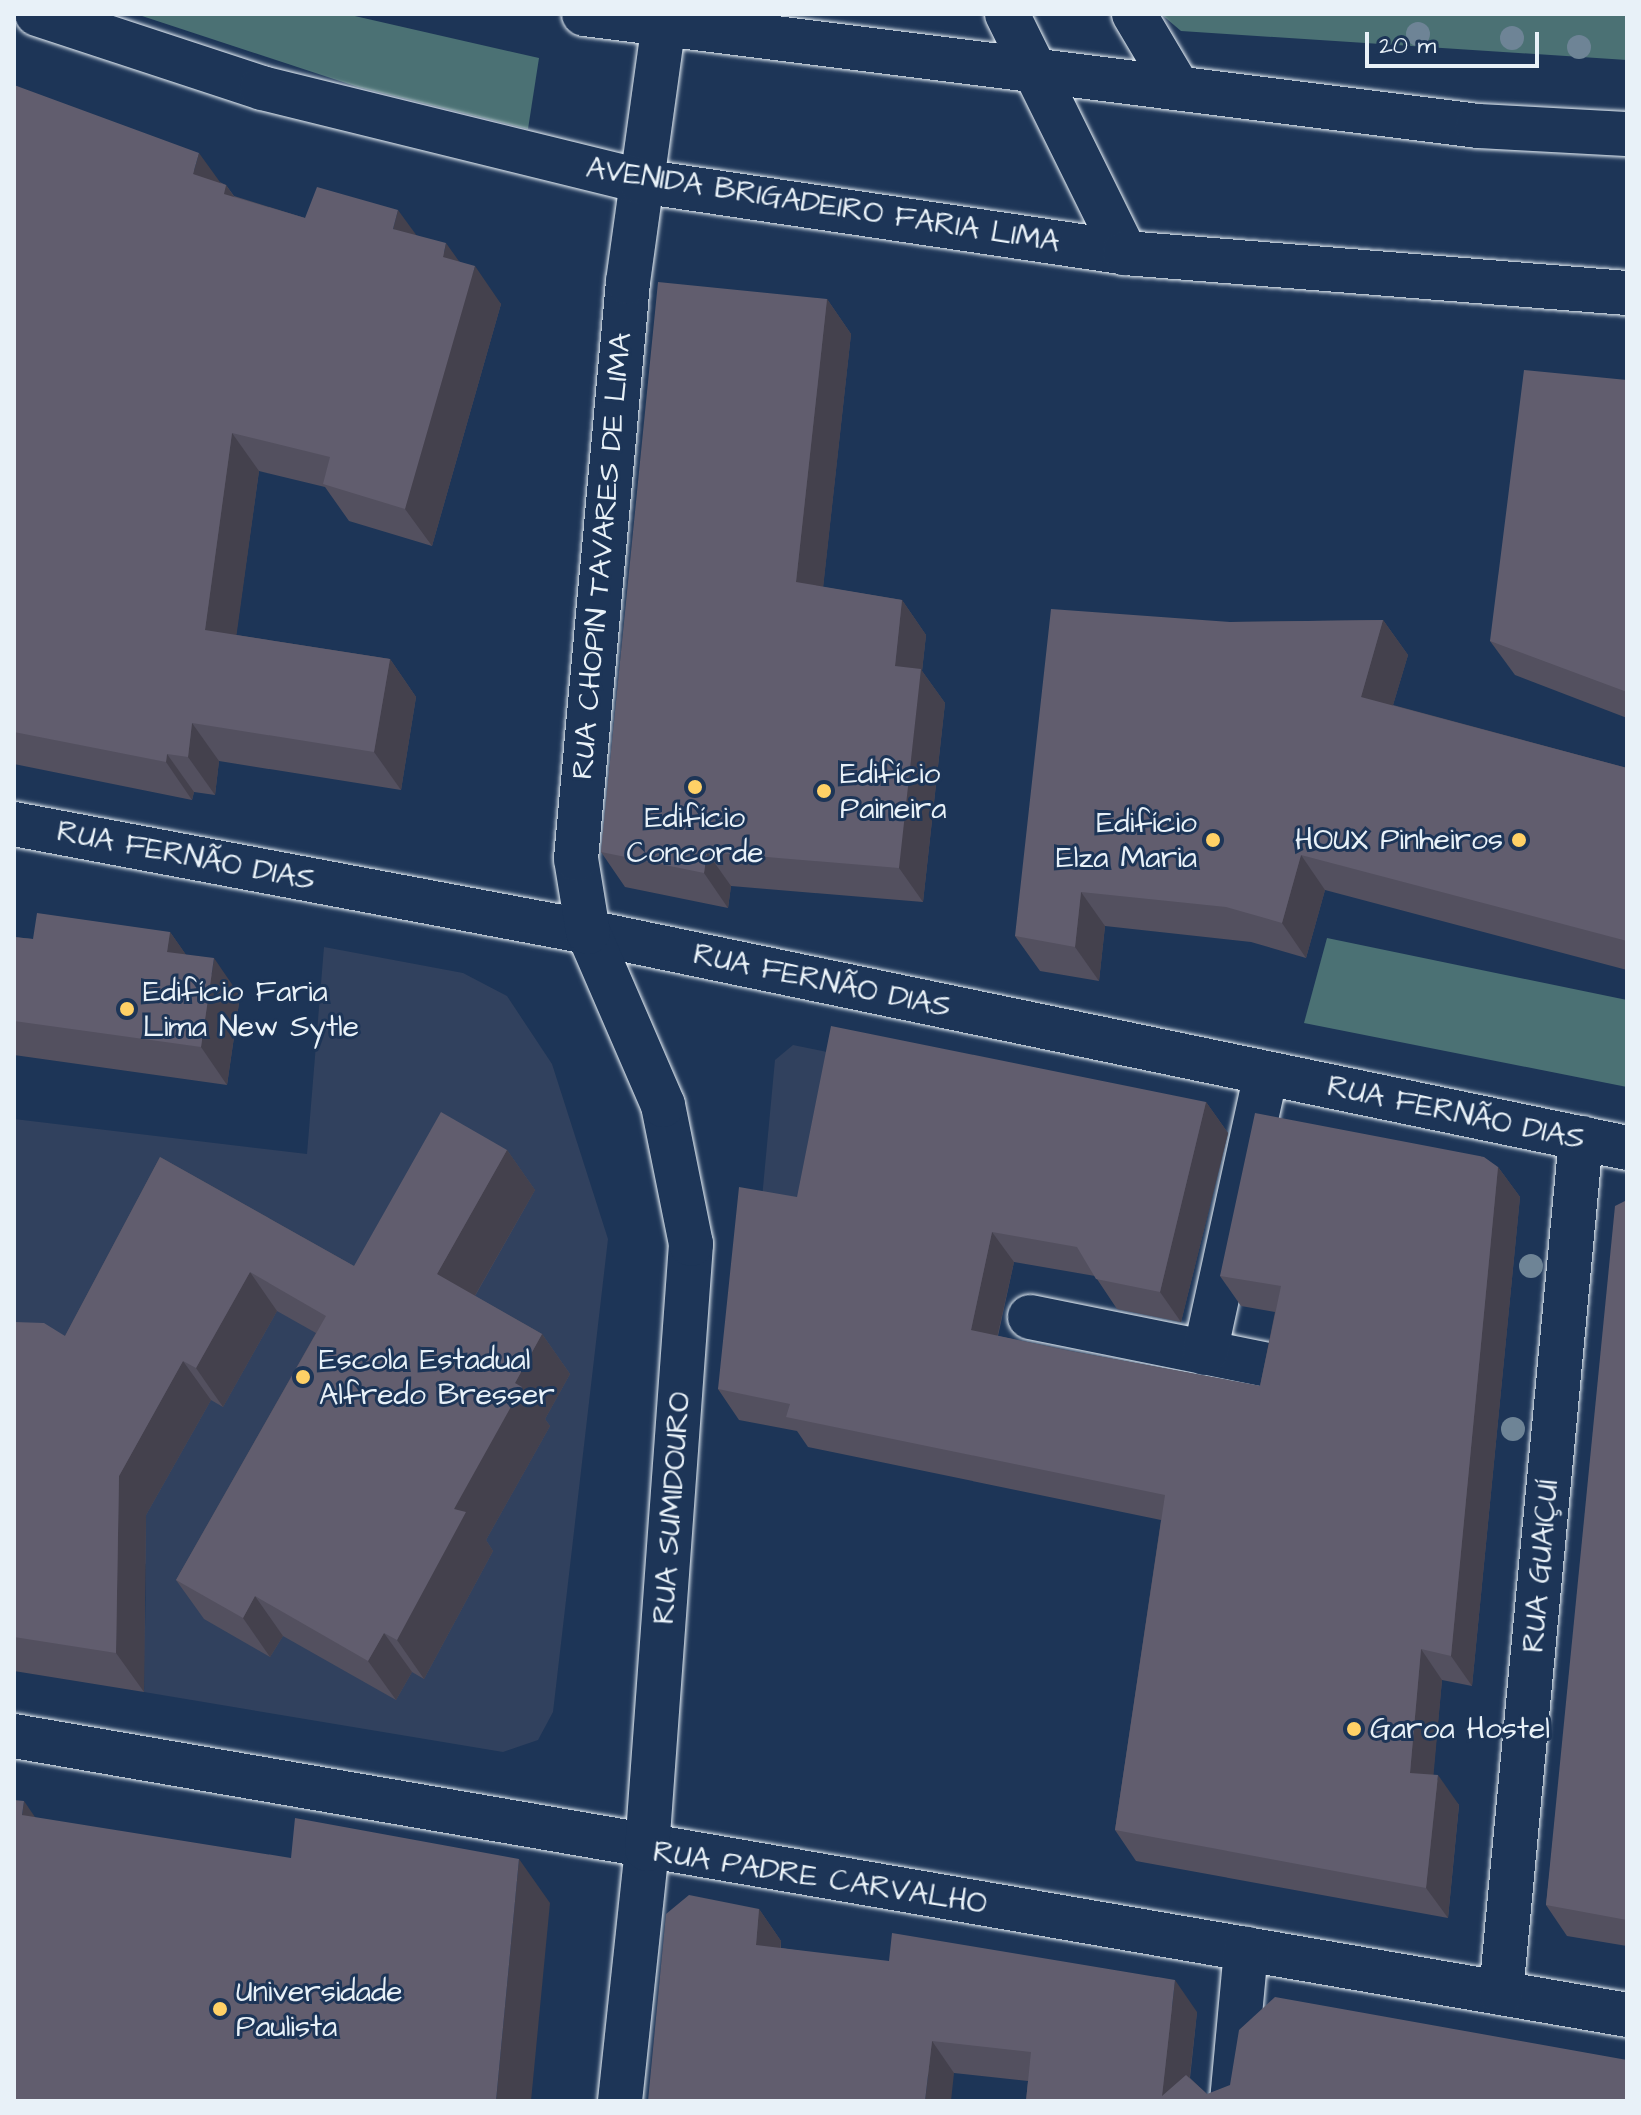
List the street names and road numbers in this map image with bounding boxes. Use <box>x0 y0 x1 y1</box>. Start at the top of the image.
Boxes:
street label: AVENIDA BRIGADEIRO FARIA LIMA <box>584 150 1062 260</box>
street label: RUA CHOPIN TAVARES DE LIMA <box>565 331 639 781</box>
street label: RUA FERNÃO DIAS <box>54 813 318 899</box>
street label: RUA FERNÃO DIAS <box>690 936 954 1026</box>
street label: RUA FERNÃO DIAS <box>1324 1068 1588 1158</box>
street label: RUA SUMIDOURO <box>646 1391 698 1625</box>
street label: RUA GUAIÇUÍ <box>1516 1478 1566 1654</box>
street label: RUA PADRE CARVALHO <box>651 1834 989 1922</box>

